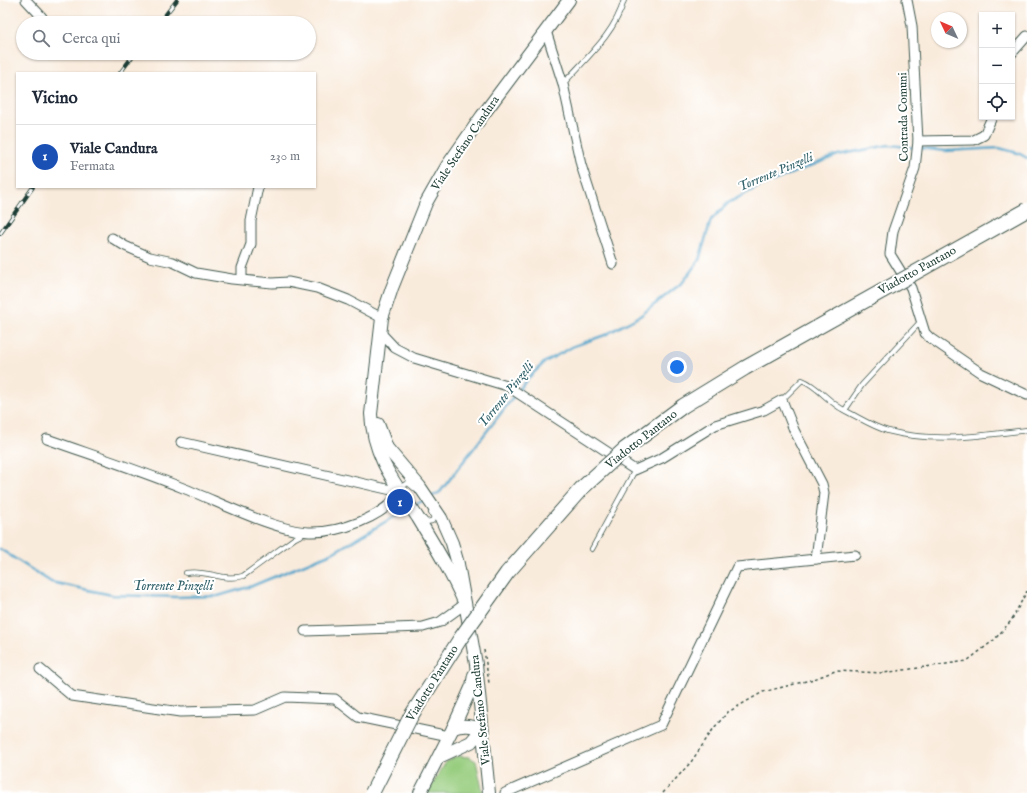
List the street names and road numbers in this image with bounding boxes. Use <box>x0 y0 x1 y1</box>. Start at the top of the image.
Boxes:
street label: Contrada Comuni <box>895 72 912 162</box>
street label: Viale Stefano Candura <box>428 92 503 194</box>
street label: Viadotto Pantano <box>875 243 959 299</box>
street label: Viadotto Pantano <box>602 406 681 473</box>
street label: Viadotto Pantano <box>402 642 462 725</box>
street label: Viale Stefano Candura <box>467 653 494 767</box>

